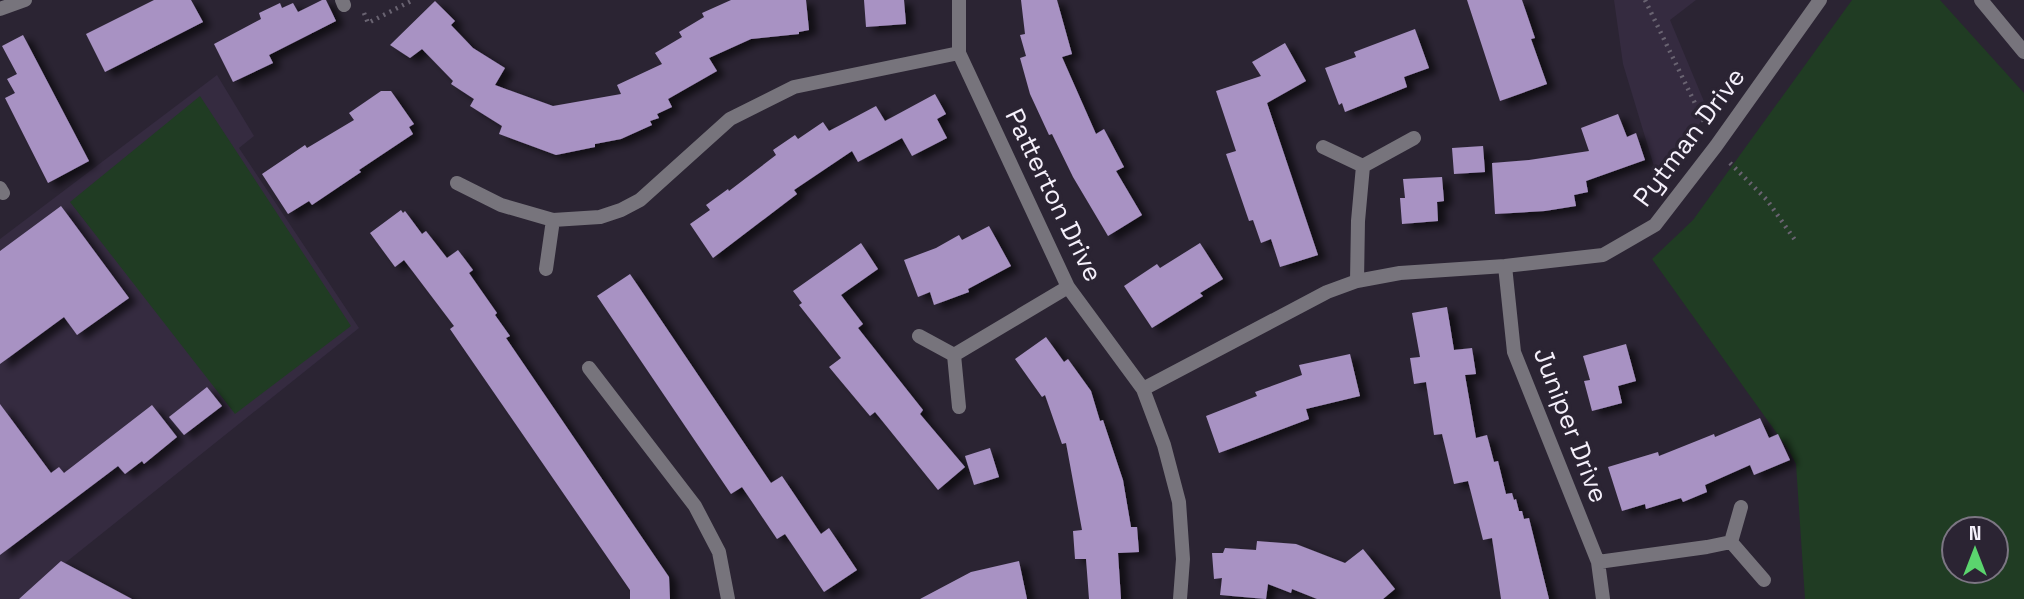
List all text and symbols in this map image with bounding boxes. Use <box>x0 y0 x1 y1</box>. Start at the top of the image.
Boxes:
street label: Pytman Drive <box>1626 61 1752 213</box>
street label: Patterton Drive <box>997 103 1111 287</box>
street label: Juniper Drive <box>1526 342 1616 508</box>
north arrow <box>1940 515 2010 585</box>
text: N <box>1969 521 1981 546</box>

